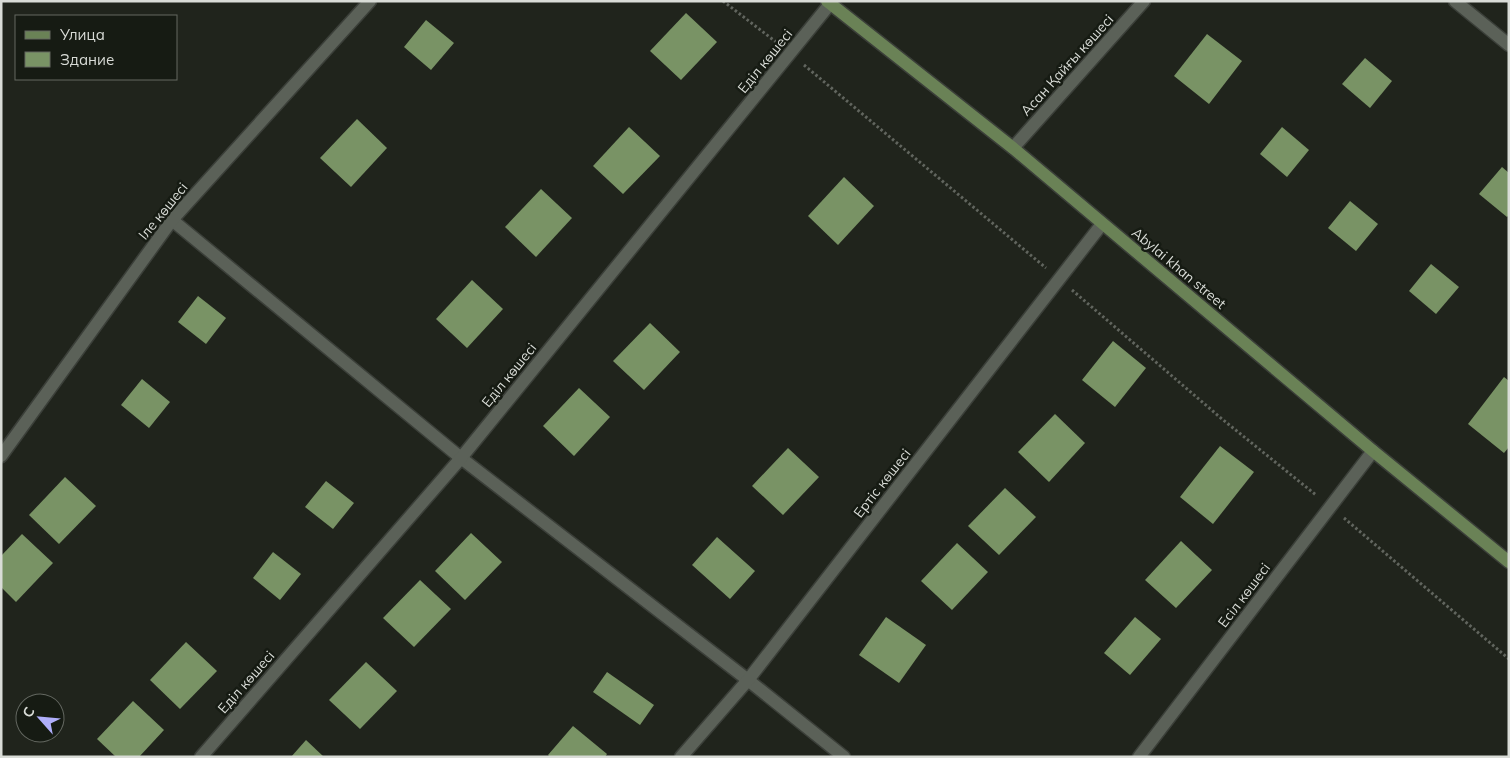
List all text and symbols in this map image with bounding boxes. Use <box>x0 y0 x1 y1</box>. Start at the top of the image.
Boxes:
street label: Асан Қайғы көшесі <box>1017 11 1117 119</box>
legend <box>15 15 178 80</box>
text: Улица <box>59 25 105 44</box>
street label: Еділ көшесі <box>734 25 796 97</box>
text: Здание <box>60 50 114 69</box>
street label: Іле көшесі <box>134 179 192 243</box>
street label: Abylai khan street <box>1128 223 1230 313</box>
street label: Еділ көшесі <box>478 339 540 411</box>
street label: Ертіс көшесі <box>849 445 915 521</box>
street label: Есіл көшесі <box>1214 559 1274 631</box>
street label: Еділ көшесі <box>214 647 278 717</box>
north arrow <box>15 693 65 743</box>
text: С <box>18 704 39 720</box>

